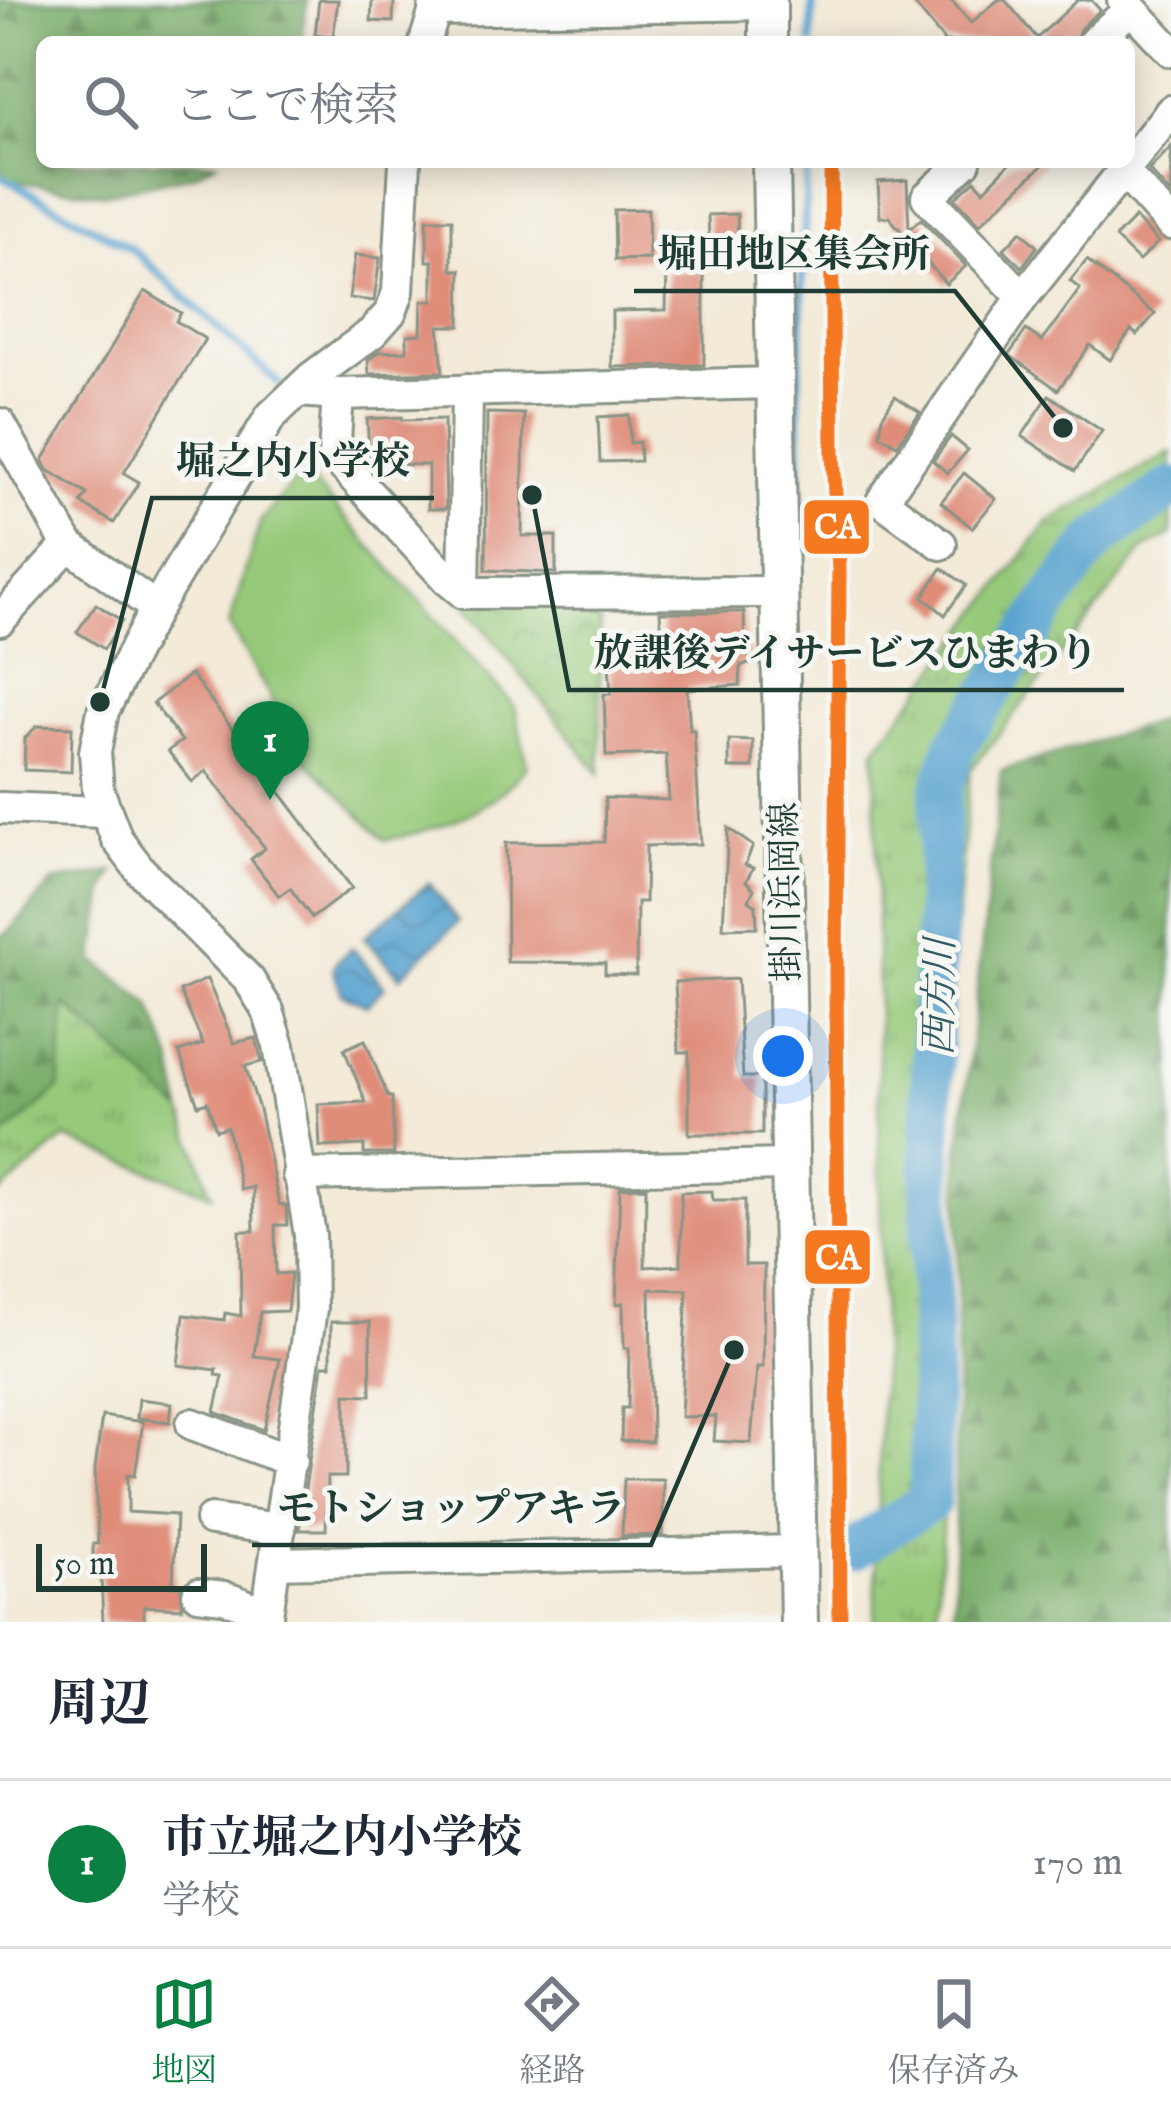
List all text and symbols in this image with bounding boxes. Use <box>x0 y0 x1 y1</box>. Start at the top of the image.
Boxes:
search box <box>36 36 1135 168</box>
icon: search <box>78 69 144 135</box>
text: ここで検索 <box>174 79 399 136</box>
callout: 堀田地区集会所 <box>634 216 955 291</box>
text: 堀田地区集会所 <box>657 232 931 281</box>
callout: 堀之内小学校 <box>152 423 434 498</box>
text: 堀之内小学校 <box>176 439 410 488</box>
line badge: CA <box>802 498 871 556</box>
text: CA <box>814 508 862 550</box>
callout: 放課後デイサービスひまわり <box>569 615 1124 690</box>
text: 放課後デイサービスひまわり <box>594 631 1098 680</box>
pin: 1 <box>231 701 309 800</box>
street label: 掛川浜岡線 <box>762 802 812 982</box>
water label: 西方川 <box>916 934 967 1056</box>
your location <box>753 1026 813 1086</box>
line badge: CA <box>803 1228 872 1286</box>
text: CA <box>815 1239 863 1281</box>
callout: モトショップアキラ <box>252 1470 651 1545</box>
text: モトショップアキラ <box>277 1486 625 1535</box>
scale bar <box>36 1538 207 1591</box>
text: 50 m <box>54 1544 115 1586</box>
text: 周辺 <box>48 1674 150 1739</box>
text: 市立堀之内小学校 <box>162 1811 522 1868</box>
text: 1 <box>80 1839 94 1888</box>
text: 170 m <box>1032 1839 1123 1888</box>
text: 学校 <box>162 1878 240 1927</box>
tab: 地図 <box>151 1971 217 2093</box>
tab: 経路 <box>519 1971 585 2093</box>
tab: 保存済み <box>888 1971 1020 2093</box>

